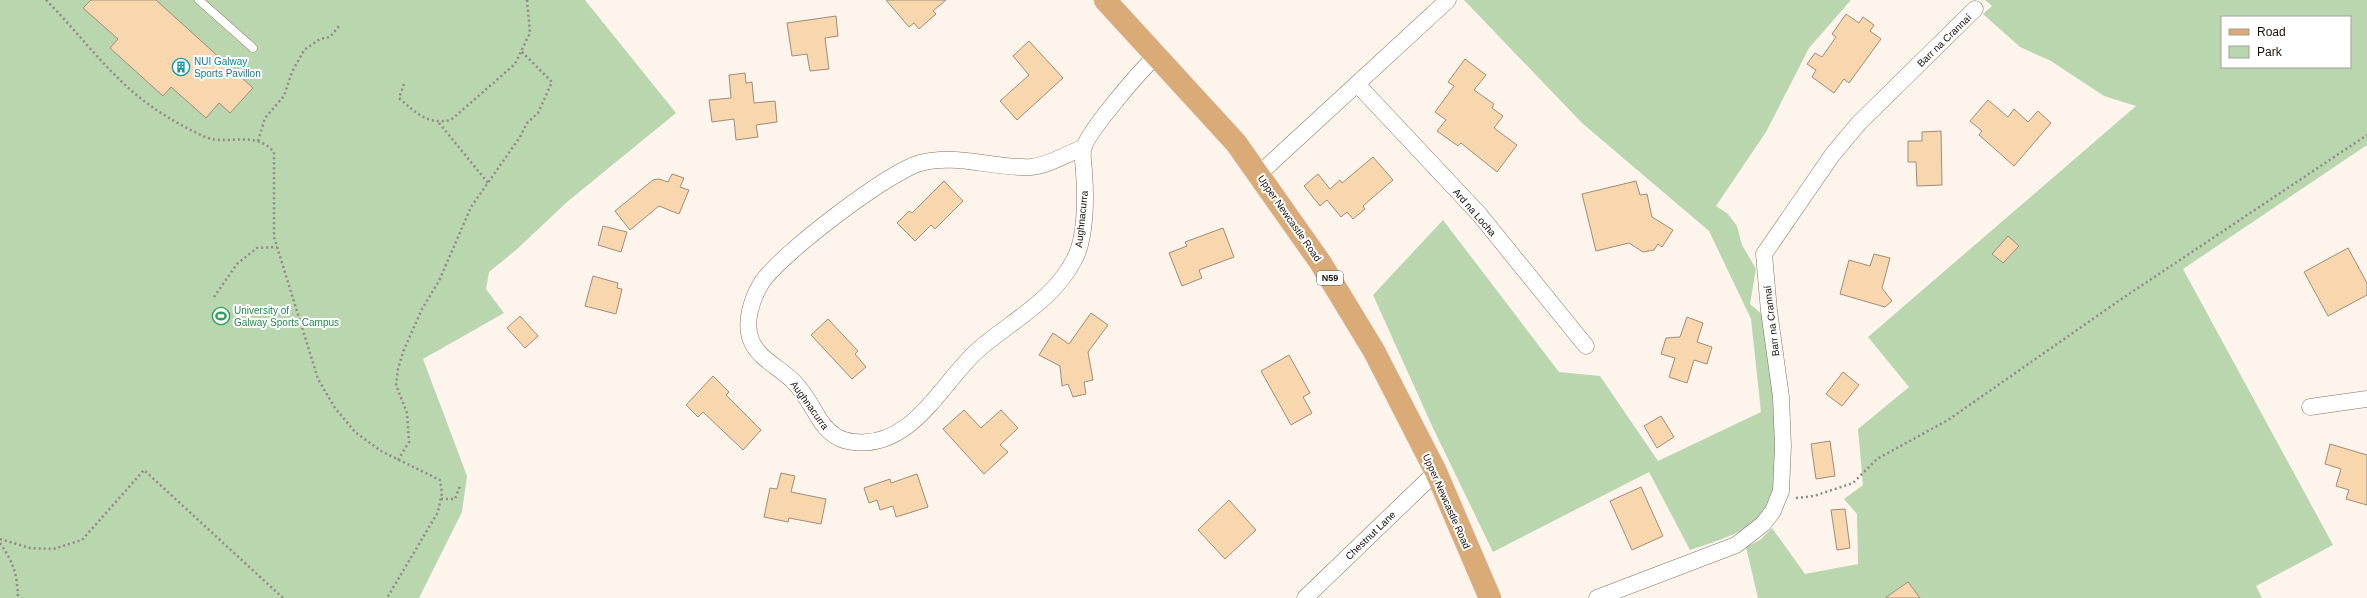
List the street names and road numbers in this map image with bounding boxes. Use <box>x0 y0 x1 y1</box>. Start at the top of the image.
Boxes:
street label: Barr na Crannaí <box>1915 12 1974 69</box>
street label: Upper Newcastle Road <box>1256 173 1324 264</box>
street label: Ard na Locha <box>1451 186 1499 239</box>
street label: Aughnacurra <box>1073 190 1090 248</box>
road number: N59 <box>1317 271 1343 285</box>
street label: Barr na Crannaí <box>1762 285 1781 357</box>
street label: Aughnacurra <box>788 379 831 432</box>
street label: Upper Newcastle Road <box>1421 452 1472 550</box>
street label: Chestnut Lane <box>1343 509 1398 562</box>

